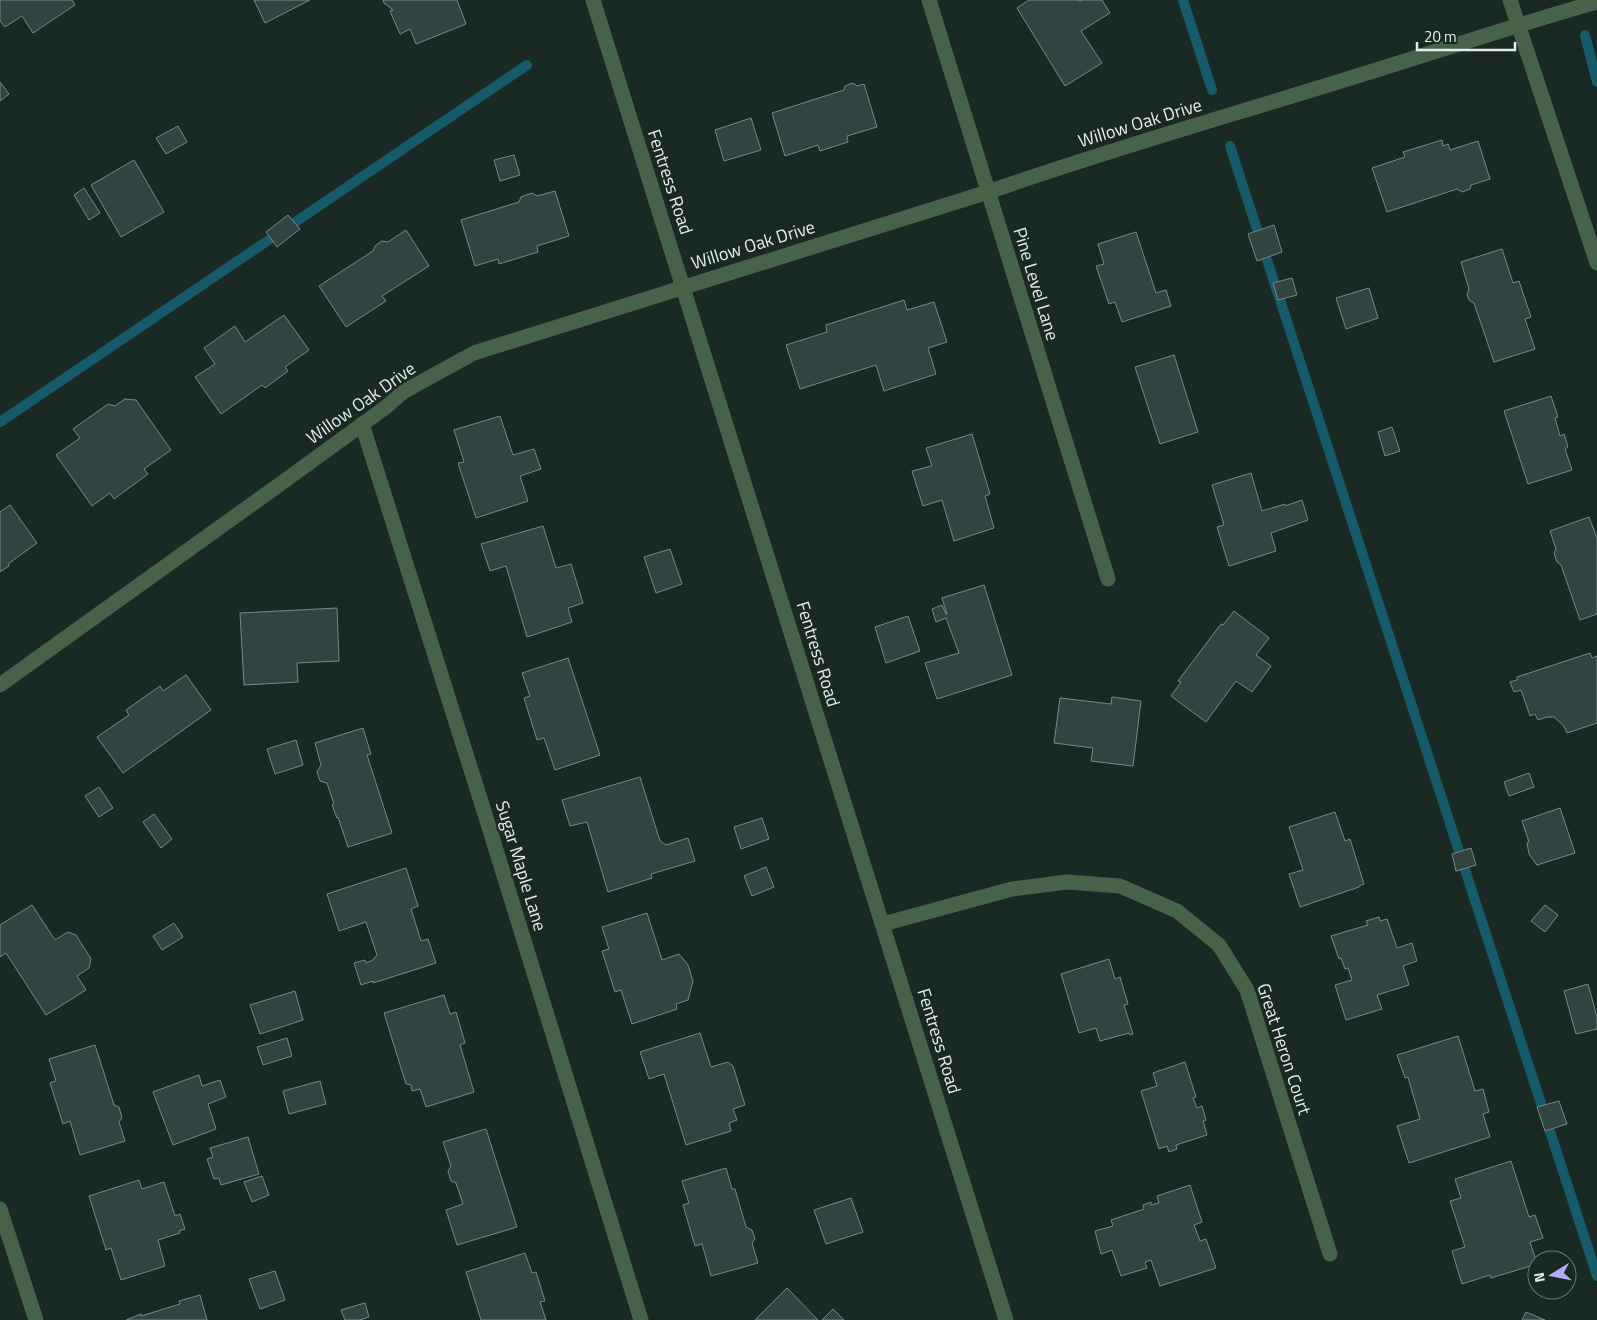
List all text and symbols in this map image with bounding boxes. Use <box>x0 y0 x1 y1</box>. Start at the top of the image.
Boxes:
scale bar <box>1417 20 1514 52</box>
text: 20 m <box>1424 25 1457 48</box>
street label: Willow Oak Drive <box>1075 91 1205 154</box>
street label: Fentress Road <box>641 126 700 238</box>
street label: Willow Oak Drive <box>688 213 818 276</box>
street label: Pine Level Lane <box>1006 224 1066 344</box>
street label: Willow Oak Drive <box>300 355 421 450</box>
street label: Fentress Road <box>790 598 847 710</box>
street label: Sugar Maple Lane <box>489 797 554 934</box>
street label: Great Heron Court <box>1250 979 1319 1119</box>
street label: Fentress Road <box>911 985 968 1097</box>
north arrow <box>1527 1250 1577 1300</box>
text: N <box>1528 1271 1550 1284</box>

